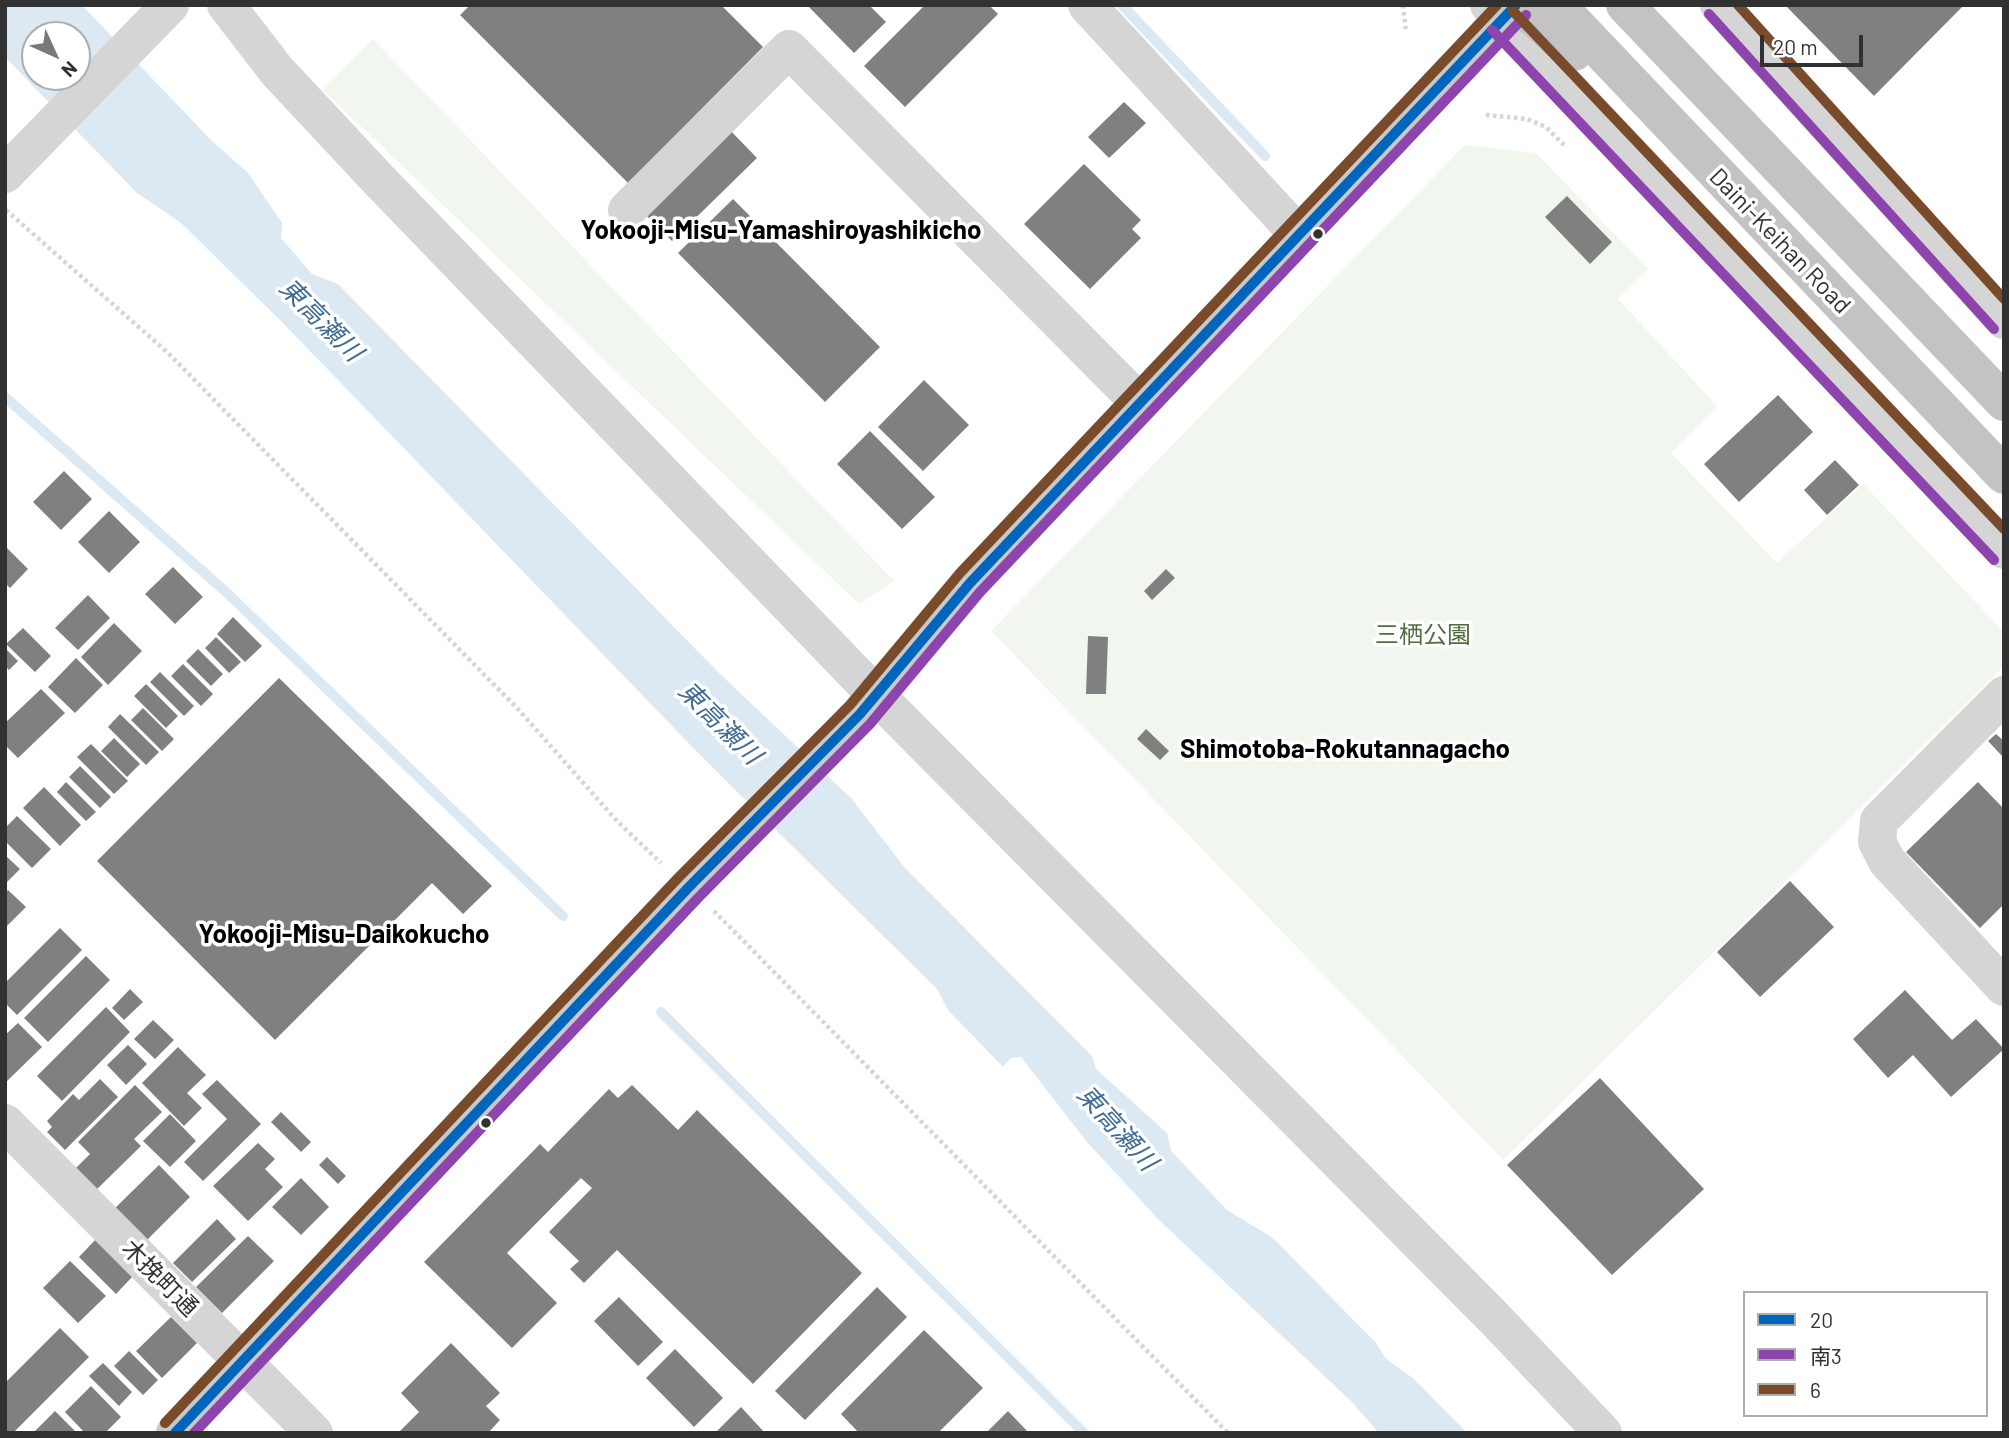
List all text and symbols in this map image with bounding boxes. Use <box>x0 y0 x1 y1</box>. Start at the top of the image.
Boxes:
north arrow <box>21 21 91 91</box>
scale bar <box>1764 21 1867 65</box>
text: 20 m <box>1773 34 1818 59</box>
text: N <box>57 57 82 82</box>
street label: Daini-Keihan Road <box>1703 162 1857 320</box>
district label: Yokooji-Misu-Yamashiroyashikicho <box>581 214 981 246</box>
unlabelled marker <box>1311 227 1325 241</box>
water label: 東高瀬川 <box>273 272 369 368</box>
park label: 三栖公園 <box>1375 621 1471 649</box>
water label: 東高瀬川 <box>672 675 768 771</box>
district label: Shimotoba-Rokutannagacho <box>1180 733 1510 765</box>
district label: Yokooji-Misu-Daikokucho <box>198 918 490 950</box>
water label: 東高瀬川 <box>1071 1079 1163 1177</box>
unlabelled marker <box>479 1116 493 1130</box>
street label: 木挽町通 <box>116 1234 204 1322</box>
legend <box>1743 1291 1988 1417</box>
text: 20 <box>1810 1307 1833 1332</box>
text: 南3 <box>1810 1343 1842 1368</box>
text: 6 <box>1810 1377 1821 1402</box>

